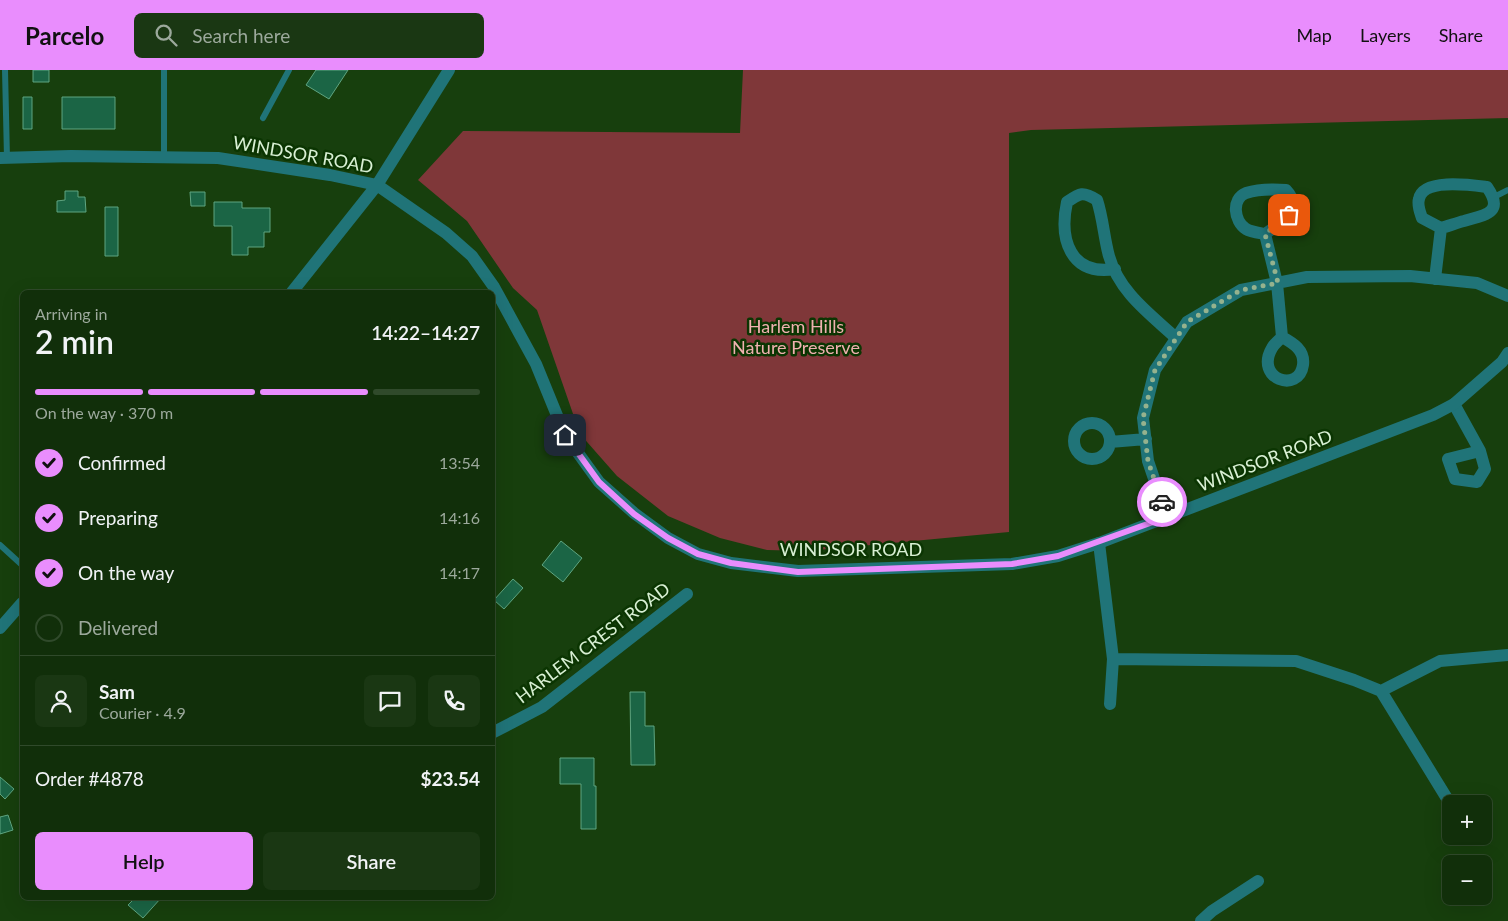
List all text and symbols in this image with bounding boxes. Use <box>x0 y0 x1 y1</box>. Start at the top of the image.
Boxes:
search box <box>134 13 484 58</box>
text: Parcelo <box>25 21 104 50</box>
icon: search <box>152 21 180 49</box>
text: Search here <box>192 24 290 47</box>
text: Map <box>1296 24 1332 46</box>
text: Layers <box>1360 24 1411 46</box>
text: Share <box>1439 24 1483 46</box>
street label: WINDSOR ROAD <box>231 131 375 177</box>
pin <box>1268 194 1310 236</box>
icon: bag <box>1275 201 1303 229</box>
text: Arriving in <box>35 304 108 323</box>
park label: Harlem Hills Nature Preserve <box>732 315 860 358</box>
text: 14:22–14:27 <box>371 321 480 344</box>
text: 2 min <box>35 322 114 361</box>
text: On the way · 370 m <box>35 403 173 422</box>
pin <box>544 414 586 456</box>
icon: home <box>551 421 579 449</box>
street label: WINDSOR ROAD <box>1194 424 1335 496</box>
icon: check <box>35 449 63 477</box>
text: Confirmed <box>78 451 166 474</box>
text: 13:54 <box>439 453 480 472</box>
courier <box>1137 477 1187 527</box>
icon: car <box>1148 488 1176 516</box>
icon: check <box>35 504 63 532</box>
text: Preparing <box>78 506 158 529</box>
text: 14:16 <box>439 508 480 527</box>
street label: WINDSOR ROAD <box>780 538 922 560</box>
icon: check <box>35 559 63 587</box>
text: On the way <box>78 561 174 584</box>
text: 14:17 <box>439 563 480 582</box>
street label: HARLEM CREST ROAD <box>511 577 674 707</box>
text: Delivered <box>78 616 158 639</box>
button: person <box>35 675 87 727</box>
button: chat <box>364 675 416 727</box>
button: phone <box>428 675 480 727</box>
text: Sam <box>99 680 135 703</box>
text: Courier · 4.9 <box>99 703 186 722</box>
text: Order #4878 <box>35 767 144 790</box>
text: $23.54 <box>420 767 480 790</box>
map controls <box>1442 795 1492 905</box>
button: + <box>1442 795 1492 845</box>
button: Help <box>35 832 253 890</box>
button: Share <box>263 832 480 890</box>
button: − <box>1442 855 1492 905</box>

